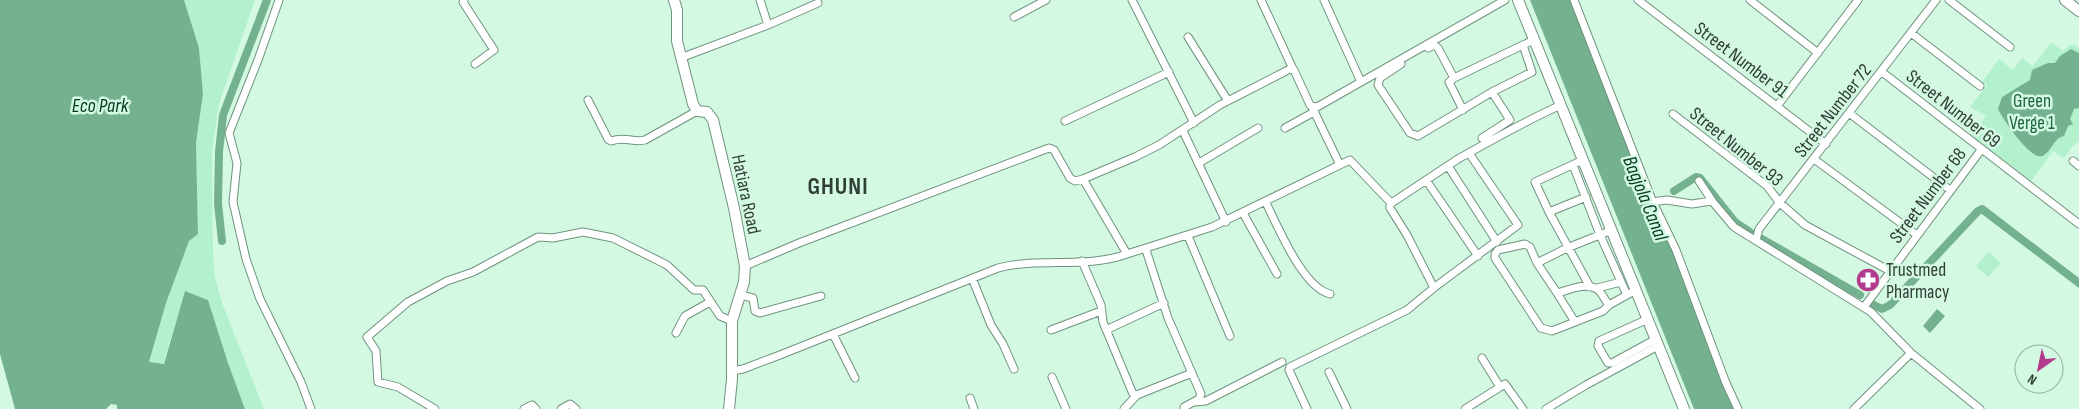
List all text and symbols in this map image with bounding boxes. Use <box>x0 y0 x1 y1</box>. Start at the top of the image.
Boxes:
street label: Street Number 91 <box>1689 17 1793 103</box>
street label: Street Number 72 <box>1790 60 1877 162</box>
street label: Street Number 69 <box>1901 65 2005 153</box>
park label: Green Verge 1 <box>2009 90 2055 135</box>
water label: Eco Park <box>72 94 129 118</box>
street label: Street Number 93 <box>1685 103 1787 192</box>
street label: Street Number 68 <box>1885 144 1972 248</box>
street label: Hatiara Road <box>726 152 765 236</box>
water label: Bagjola Canal <box>1617 153 1673 245</box>
district label: GHUNI <box>807 172 869 201</box>
place label: Trustmed Pharmacy <box>1886 259 1950 304</box>
pharmacy icon: Trustmed Pharmacy <box>1855 267 1881 293</box>
north arrow <box>2014 344 2064 394</box>
text: N <box>2024 370 2040 389</box>

